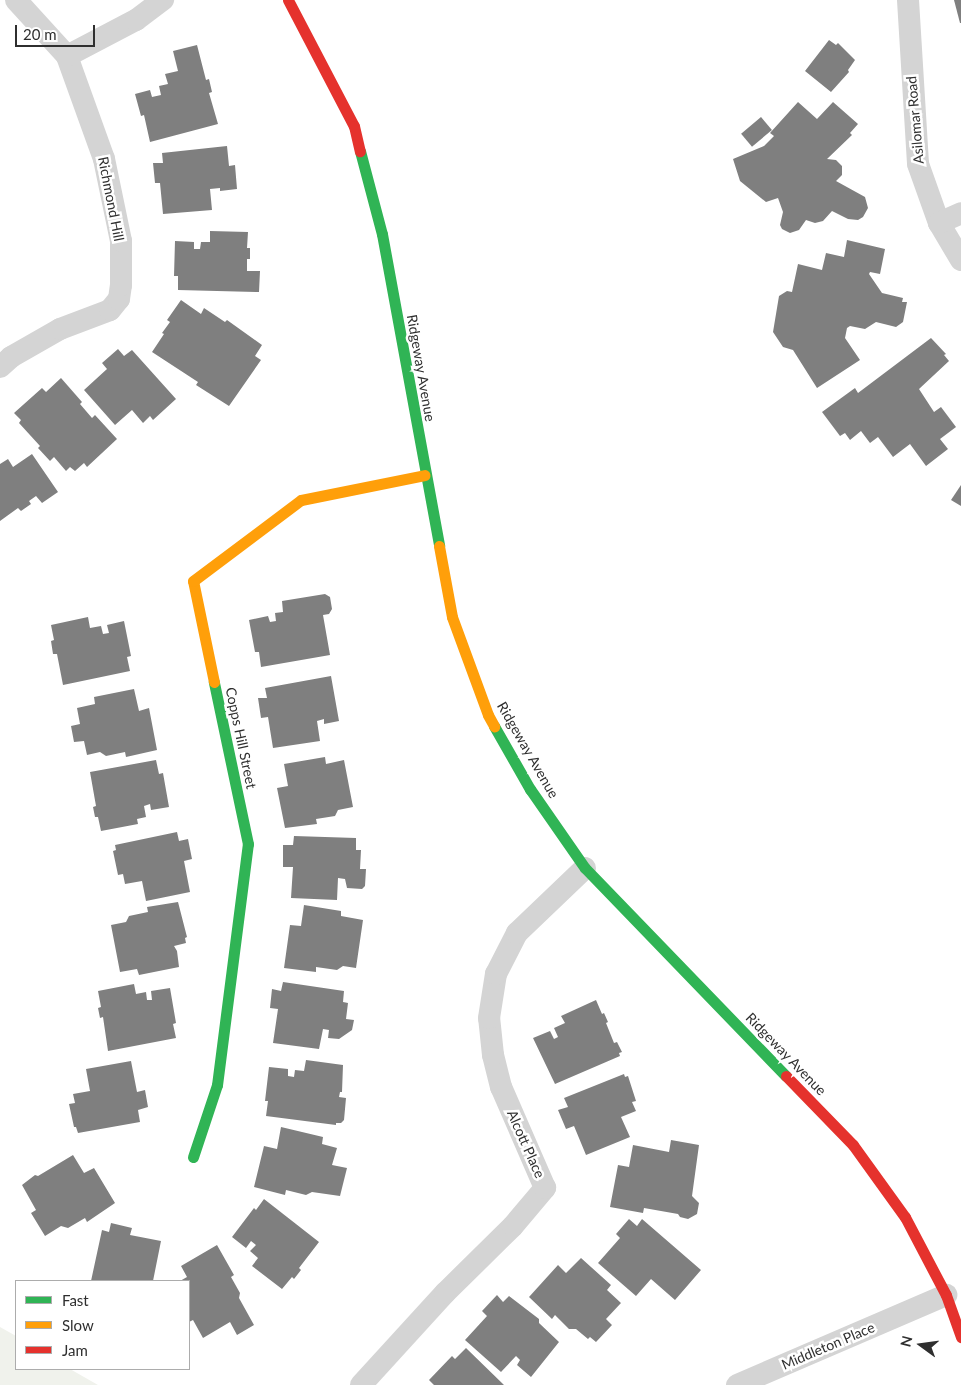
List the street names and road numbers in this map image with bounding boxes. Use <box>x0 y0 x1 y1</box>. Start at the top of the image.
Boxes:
street label: Asilomar Road <box>903 75 927 165</box>
street label: Richmond Hill <box>95 155 127 243</box>
street label: Ridgeway Avenue <box>403 313 439 423</box>
street label: Copps Hill Street <box>222 686 260 790</box>
street label: Ridgeway Avenue <box>493 699 563 801</box>
street label: Ridgeway Avenue <box>742 1009 830 1099</box>
street label: Alcott Place <box>504 1107 548 1181</box>
street label: Middleton Place <box>779 1319 877 1373</box>

